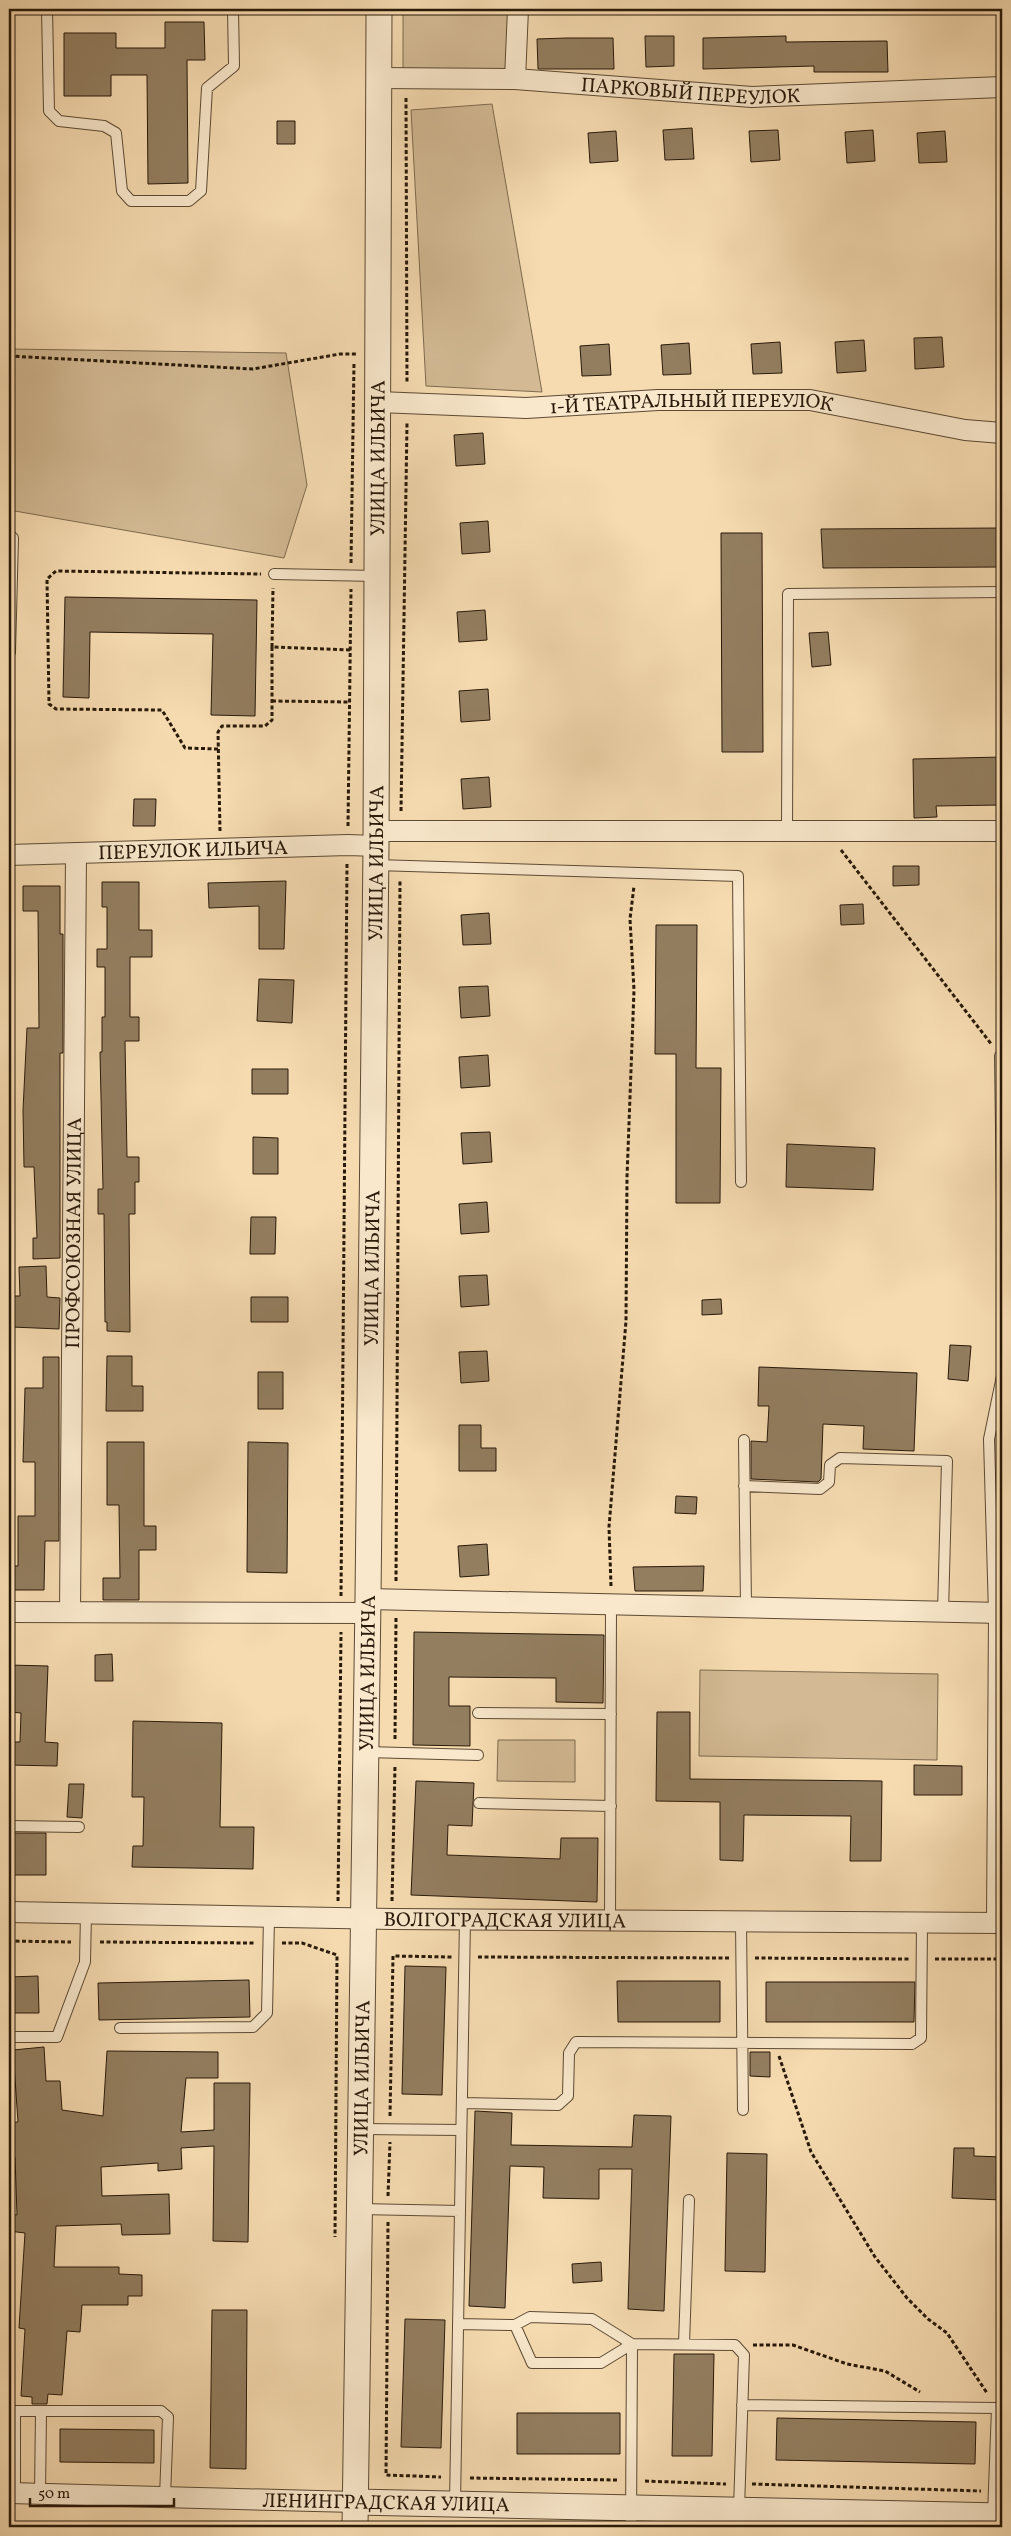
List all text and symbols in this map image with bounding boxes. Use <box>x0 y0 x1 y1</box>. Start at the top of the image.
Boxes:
street label: ПАРКОВЫЙ ПЕРЕУЛОК <box>580 72 801 113</box>
street label: УЛИЦА ИЛЬИЧА <box>365 380 394 536</box>
street label: 1-Й ТЕАТРАЛЬНЫЙ ПЕРЕУЛОК <box>549 387 836 423</box>
street label: УЛИЦА ИЛЬИЧА <box>363 785 392 941</box>
street label: ПЕРЕУЛОК ИЛЬИЧА <box>98 835 288 868</box>
street label: ПРОФСОЮЗНАЯ УЛИЦА <box>60 1117 90 1349</box>
street label: УЛИЦА ИЛЬИЧА <box>359 1190 388 1346</box>
street label: УЛИЦА ИЛЬИЧА <box>354 1595 384 1751</box>
street label: ВОЛГОГРАДСКАЯ УЛИЦА <box>383 1907 626 1937</box>
street label: УЛИЦА ИЛЬИЧА <box>348 2000 378 2156</box>
scale bar <box>30 2476 174 2508</box>
text: 50 m <box>38 2484 70 2505</box>
street label: ЛЕНИНГРАДСКАЯ УЛИЦА <box>262 2488 510 2520</box>

